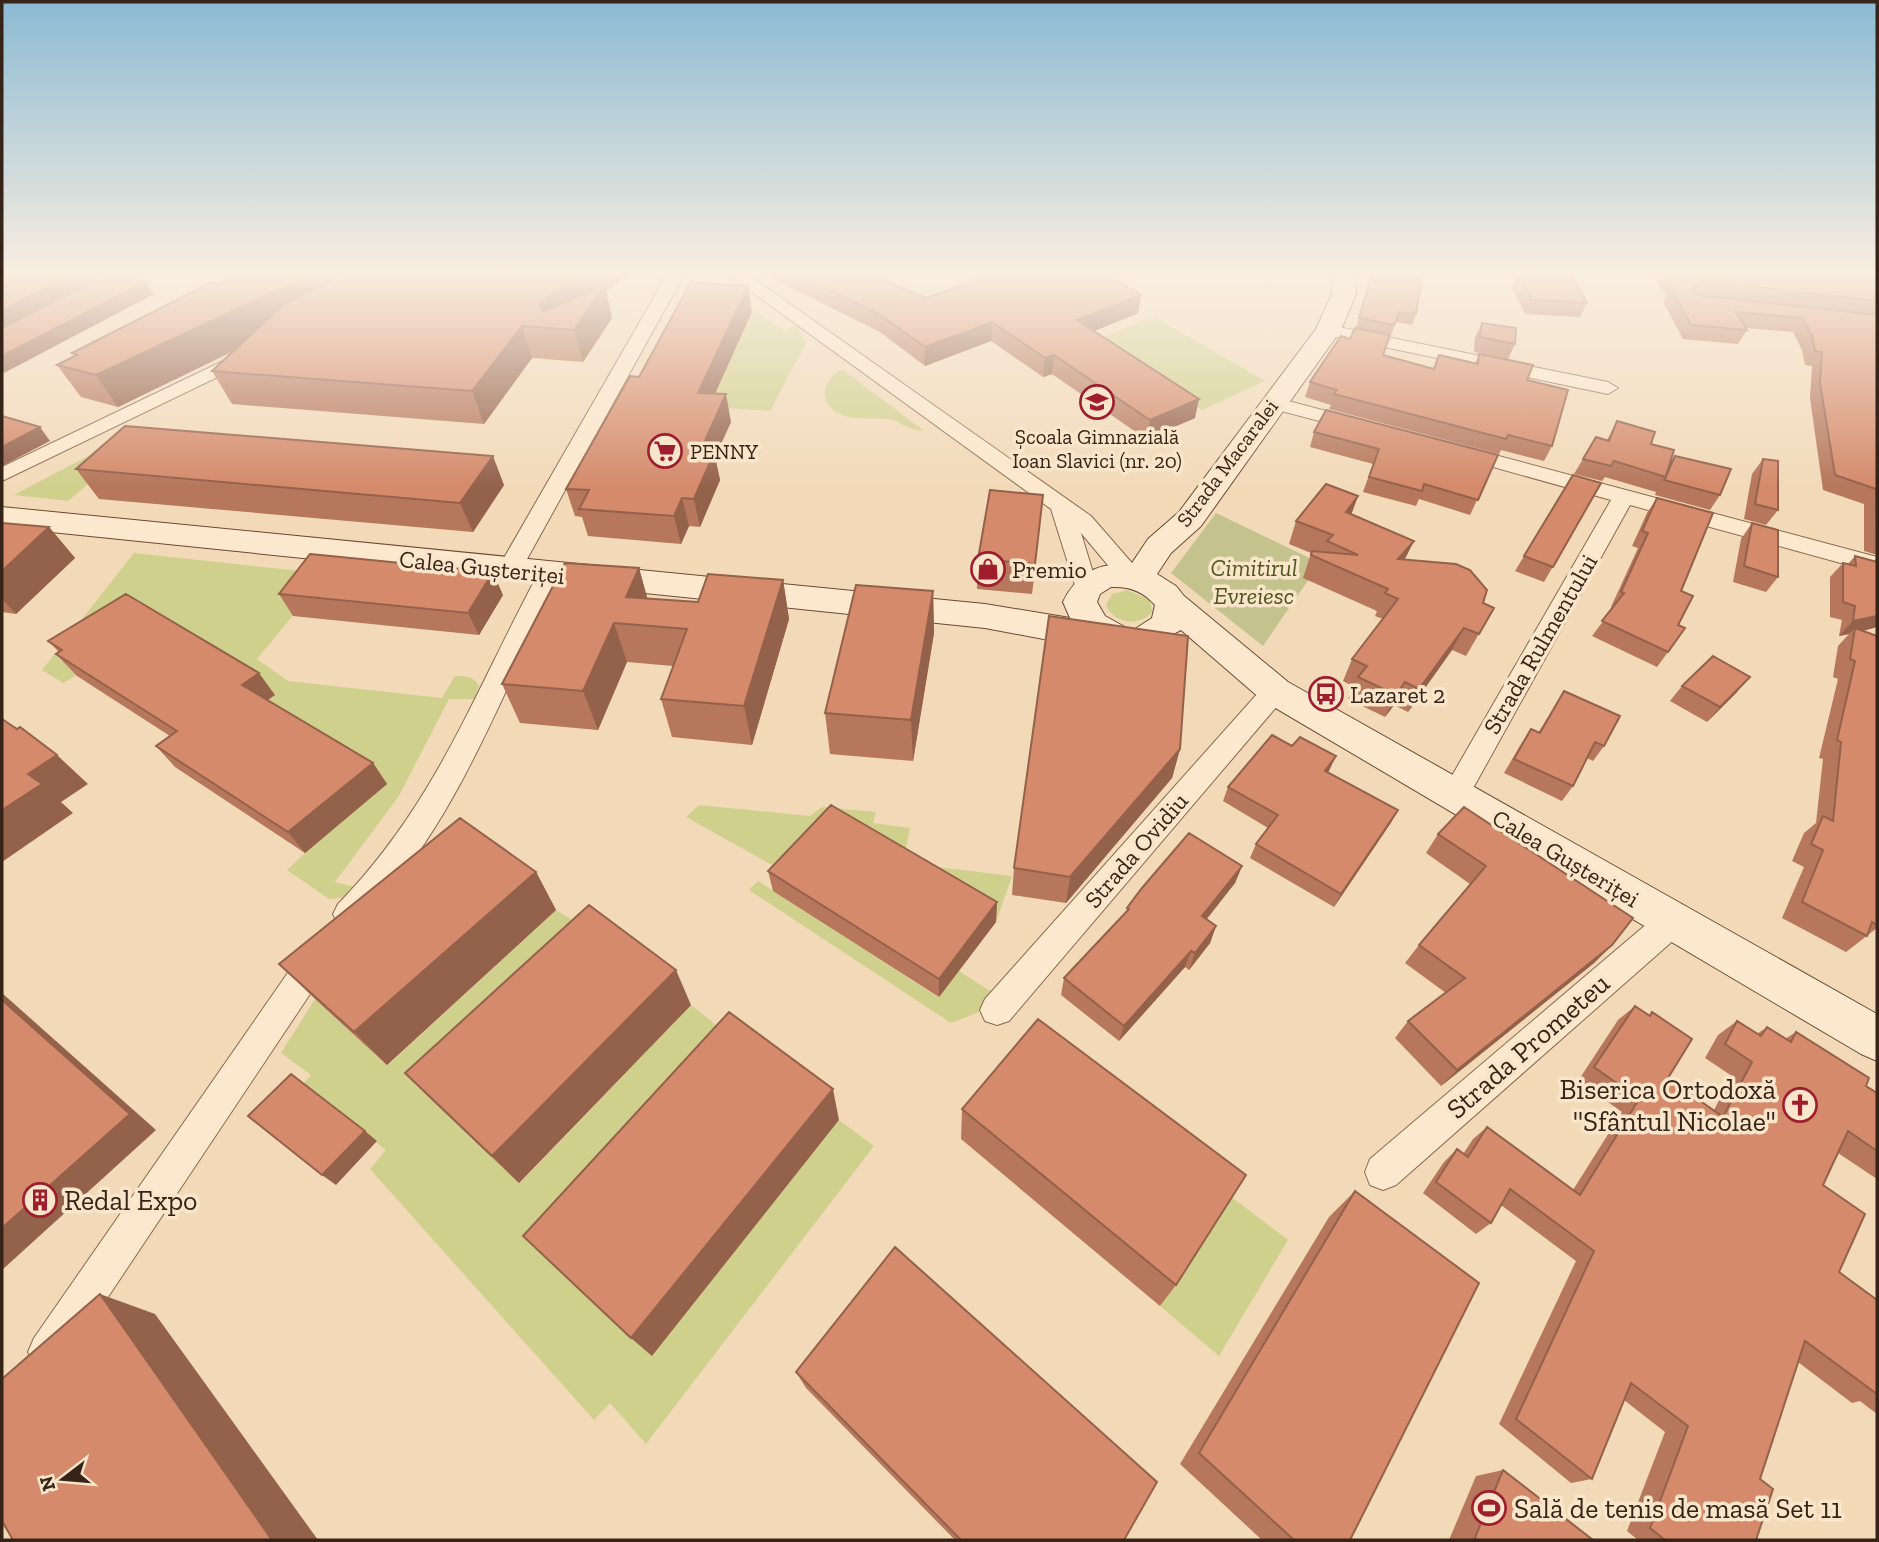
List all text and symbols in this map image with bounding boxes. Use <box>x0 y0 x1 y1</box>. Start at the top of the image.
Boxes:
school or university icon: Școala Gimnazială Ioan Slavici (nr. 20) <box>1078 383 1116 421</box>
street label: Strada Macaralei <box>1171 394 1283 532</box>
place label: Școala Gimnazială Ioan Slavici (nr. 20) <box>1012 424 1182 473</box>
supermarket icon: PENNY <box>646 432 684 470</box>
place label: PENNY <box>690 439 758 464</box>
street label: Calea Gușteriței <box>398 544 566 590</box>
street label: Strada Rulmentului <box>1477 549 1603 739</box>
shop icon: Premio <box>969 550 1007 588</box>
park label: Cimitirul Evreiesc <box>1210 553 1298 610</box>
place label: Premio <box>1012 555 1087 584</box>
bus stop icon: Lazaret 2 <box>1307 675 1345 713</box>
place label: Lazaret 2 <box>1350 680 1445 709</box>
street label: Strada Ovidiu <box>1078 786 1194 914</box>
street label: Calea Gușteriței <box>1487 803 1645 913</box>
street label: Strada Prometeu <box>1440 966 1616 1126</box>
place label: Biserica Ortodoxă "Sfântul Nicolae" <box>1559 1073 1776 1138</box>
church icon: Biserica Ortodoxă "Sfântul Nicolae" <box>1781 1086 1819 1124</box>
building icon: Redal Expo <box>21 1181 59 1219</box>
place label: Redal Expo <box>64 1184 197 1217</box>
north arrow <box>28 1444 98 1514</box>
text: N <box>34 1473 60 1494</box>
sports icon: Sală de tenis de masă Set 11 <box>1470 1489 1508 1527</box>
place label: Sală de tenis de masă Set 11 <box>1514 1492 1842 1525</box>

